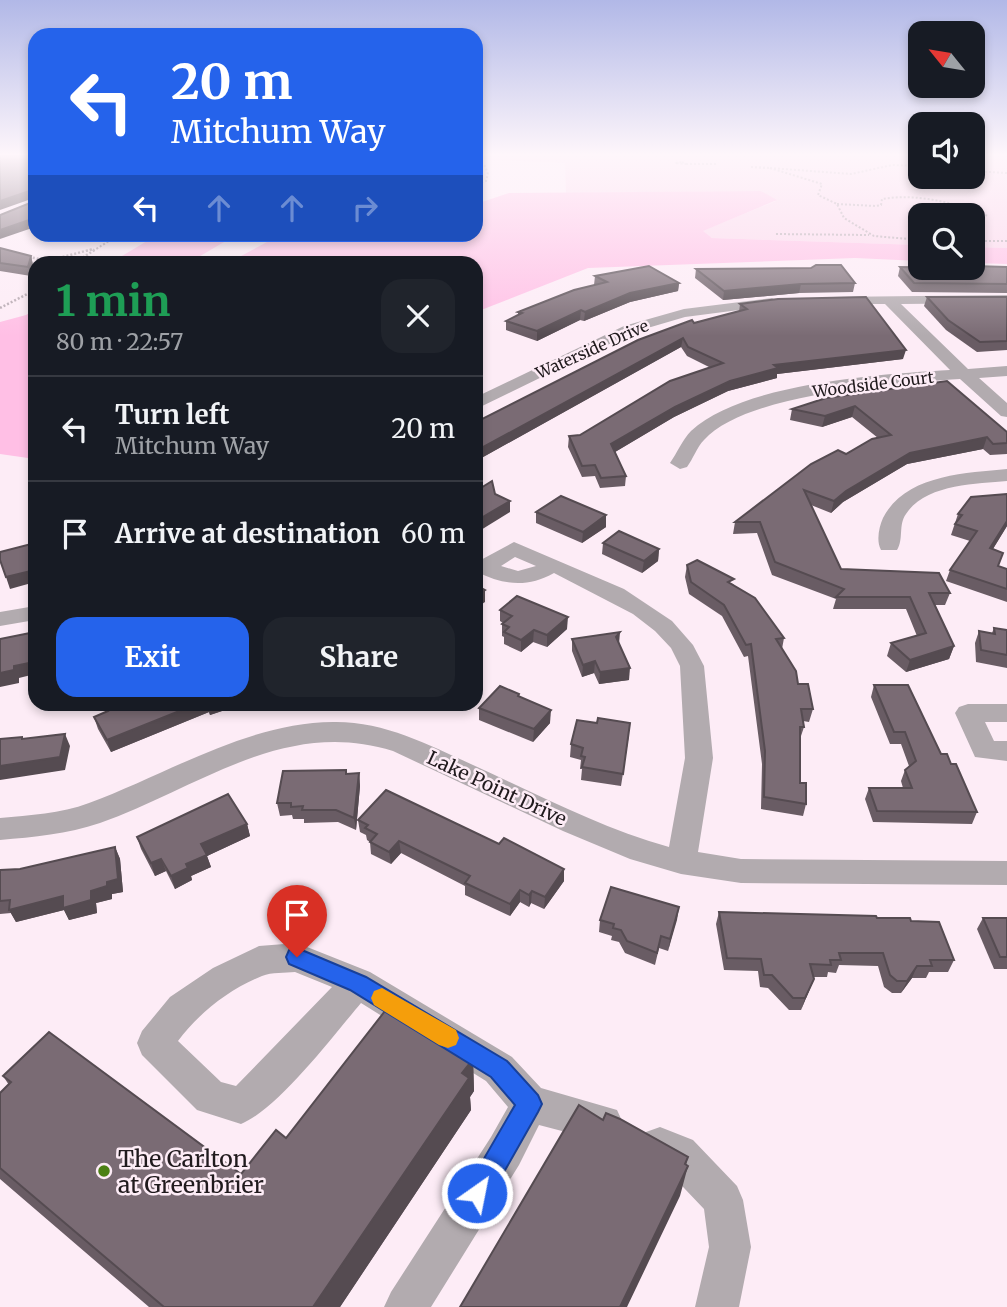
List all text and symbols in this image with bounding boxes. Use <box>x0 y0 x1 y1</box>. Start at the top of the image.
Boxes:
north arrow <box>908 21 985 98</box>
map controls <box>908 21 985 280</box>
text: 20 m <box>171 51 292 112</box>
icon: left <box>56 56 147 147</box>
text: Mitchum Way <box>171 112 386 152</box>
button: sound <box>908 112 985 189</box>
icon: left <box>127 189 165 227</box>
icon: ahead <box>200 189 238 227</box>
icon: ahead <box>273 189 311 227</box>
icon: right <box>346 189 384 227</box>
button: search <box>908 203 985 280</box>
text: 1 min <box>56 275 170 327</box>
button: close <box>381 279 455 353</box>
street label: Waterside Drive <box>532 315 651 383</box>
text: 80 m · 22:57 <box>56 327 183 356</box>
street label: Woodside Court <box>810 367 936 401</box>
text: Turn left <box>115 398 229 431</box>
icon: left <box>56 410 94 448</box>
text: 20 m <box>391 412 455 445</box>
text: Mitchum Way <box>115 431 269 460</box>
icon: arrive <box>56 515 94 553</box>
text: Arrive at destination <box>115 517 380 550</box>
text: 60 m <box>401 517 465 550</box>
button: Exit <box>56 617 249 697</box>
button: Share <box>263 617 455 697</box>
street label: Lake Point Drive <box>423 745 571 831</box>
pin <box>267 885 327 957</box>
icon: arrive <box>278 896 316 934</box>
place label: The Carlton at Greenbrier <box>118 1144 264 1199</box>
position arrow <box>440 1156 514 1230</box>
marker: The Carlton at Greenbrier <box>96 1163 112 1179</box>

